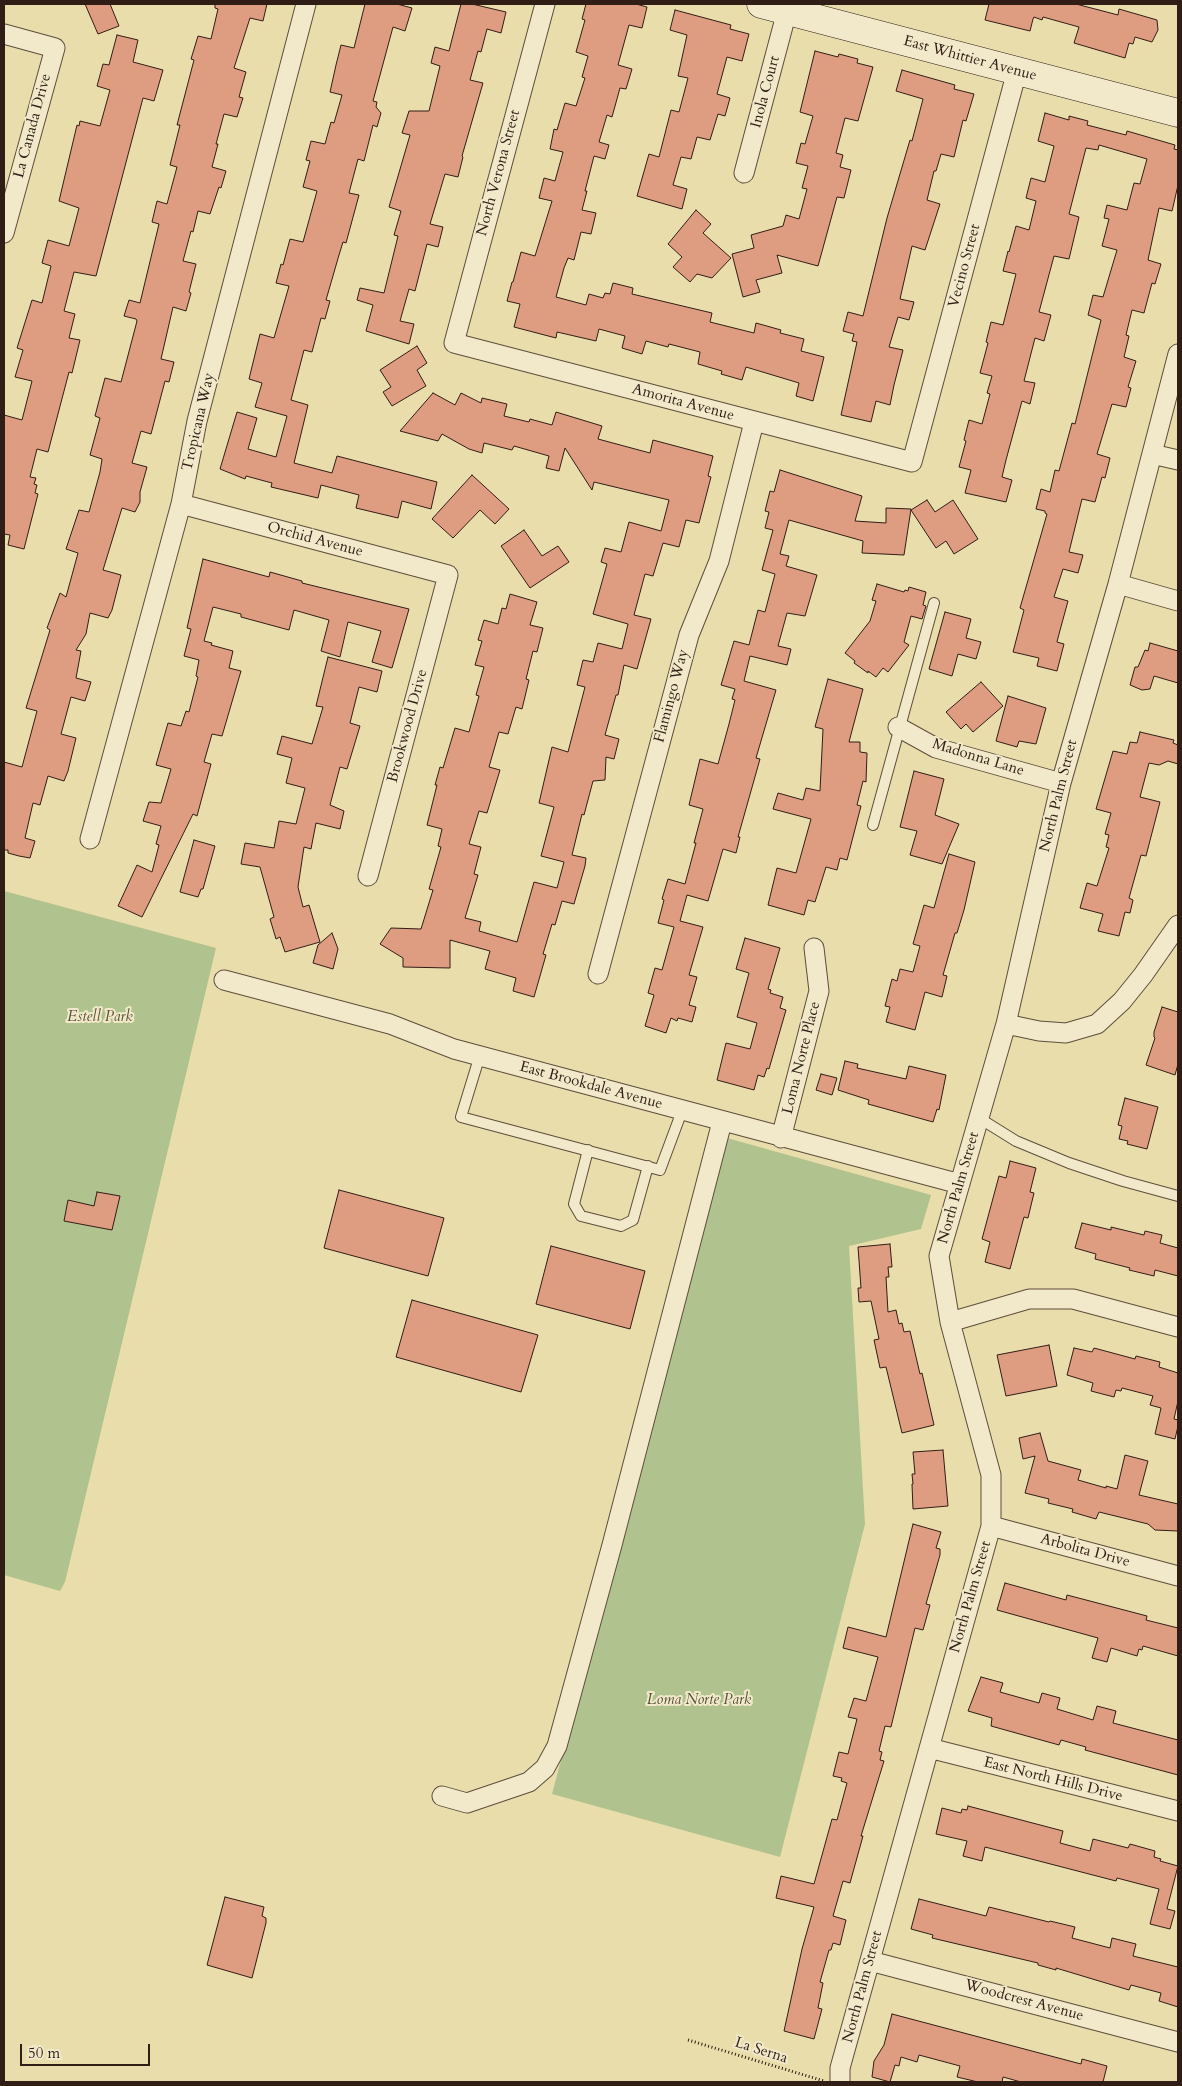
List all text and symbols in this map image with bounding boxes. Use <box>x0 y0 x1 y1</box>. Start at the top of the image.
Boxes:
street label: East Whittier Avenue <box>901 33 1039 85</box>
street label: Inola Court <box>748 54 784 130</box>
street label: La Canada Drive <box>10 72 56 180</box>
street label: North Verona Street <box>473 108 525 238</box>
street label: Vecino Street <box>945 222 985 310</box>
street label: Tropicana Way <box>179 371 219 473</box>
street label: Amorita Avenue <box>630 381 736 425</box>
street label: Orchid Avenue <box>265 519 365 561</box>
street label: Flamingo Way <box>651 647 693 745</box>
street label: Brookwood Drive <box>384 667 432 785</box>
street label: Madonna Lane <box>930 735 1026 781</box>
street label: North Palm Street <box>1036 738 1082 854</box>
street label: Loma Norte Place <box>779 1000 825 1116</box>
park label: Estell Park <box>67 1009 133 1027</box>
street label: East Brookdale Avenue <box>518 1058 664 1114</box>
street label: North Palm Street <box>934 1130 984 1246</box>
street label: Arbolita Drive <box>1038 1530 1132 1572</box>
street label: North Palm Street <box>946 1539 996 1655</box>
park label: Loma Norte Park <box>647 1692 751 1710</box>
street label: East North Hills Drive <box>982 1754 1124 1806</box>
street label: North Palm Street <box>839 1929 887 2045</box>
street label: Woodcrest Avenue <box>963 1976 1085 2026</box>
scale bar <box>22 2034 152 2066</box>
street label: La Serna <box>732 2034 790 2068</box>
text: 50 m <box>28 2043 60 2063</box>

